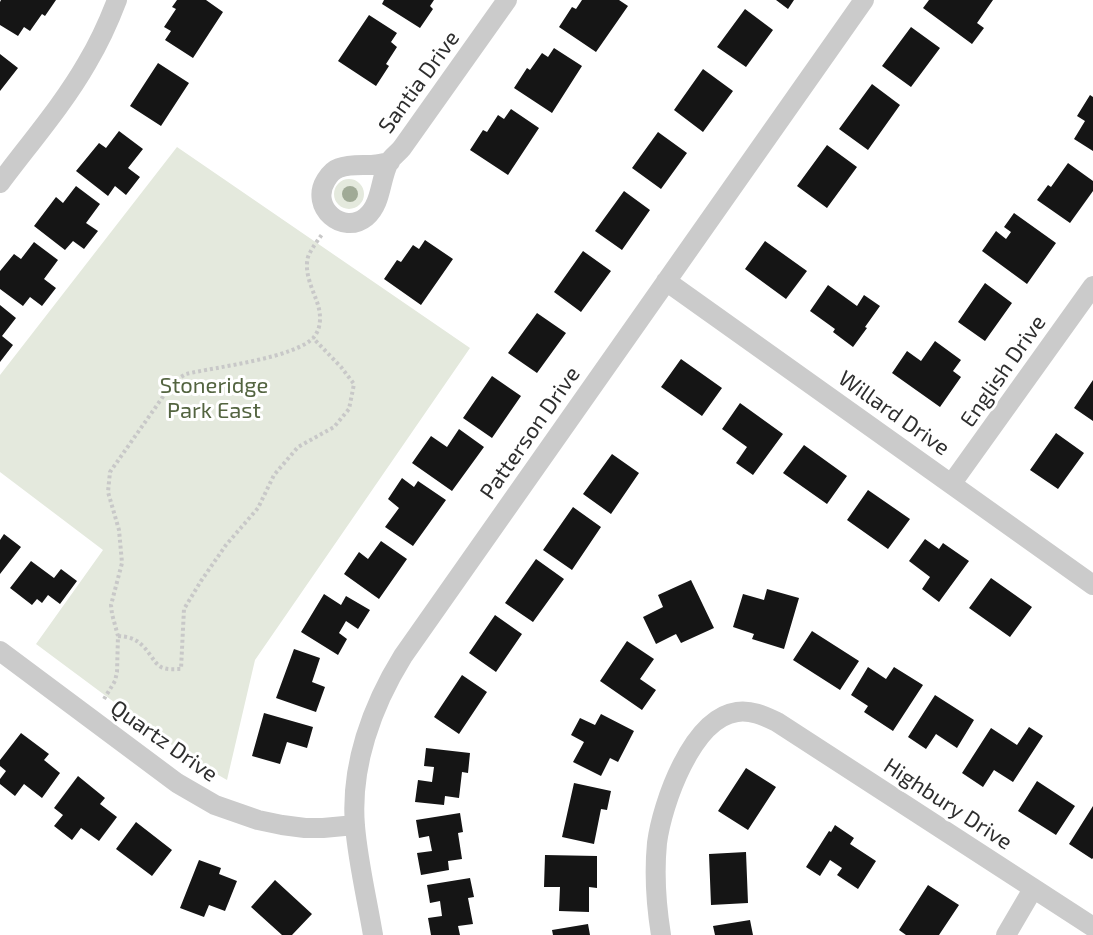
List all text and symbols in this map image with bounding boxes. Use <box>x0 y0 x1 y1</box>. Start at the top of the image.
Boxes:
street label: Santia Drive <box>373 26 465 138</box>
street label: English Drive <box>955 310 1051 432</box>
street label: Patterson Drive <box>474 362 586 504</box>
street label: Willard Drive <box>833 365 955 461</box>
park label: Stoneridge Park East <box>160 373 268 424</box>
street label: Quartz Drive <box>105 694 223 788</box>
street label: Highbury Drive <box>879 753 1017 855</box>

